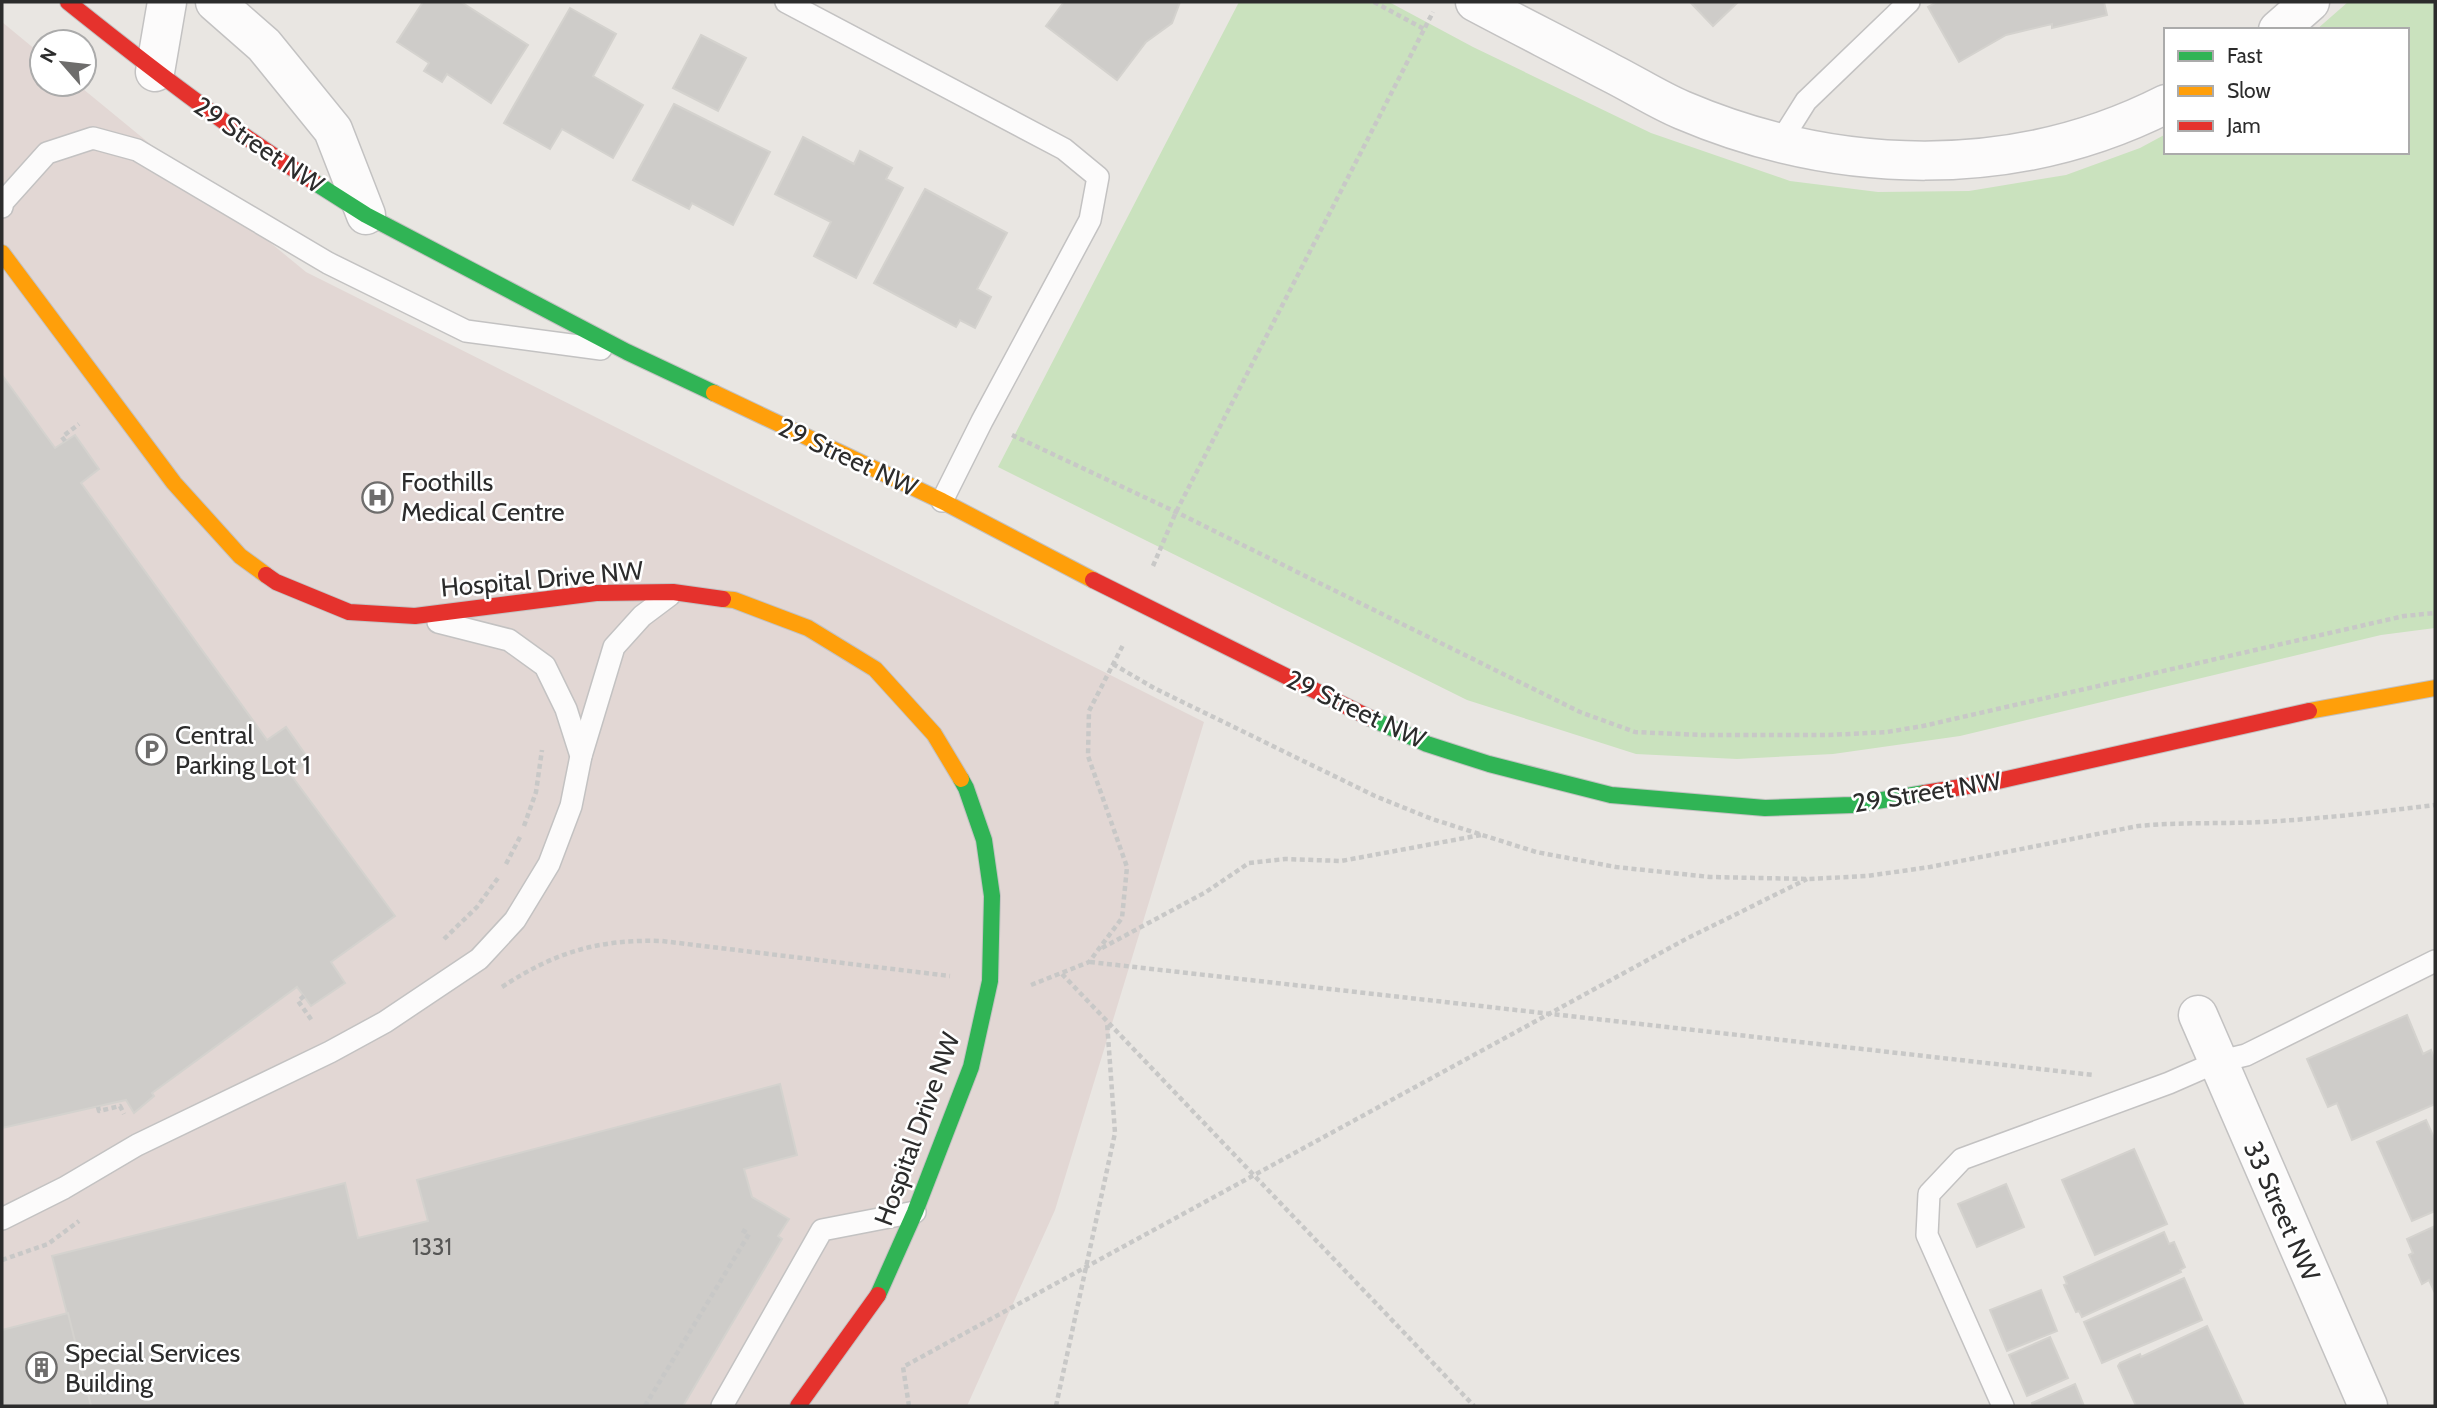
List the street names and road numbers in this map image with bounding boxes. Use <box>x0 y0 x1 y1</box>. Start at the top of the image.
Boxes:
street label: 29 Street NW <box>188 90 330 200</box>
street label: 29 Street NW <box>773 411 923 503</box>
street label: Hospital Drive NW <box>439 554 645 604</box>
street label: 29 Street NW <box>1281 663 1431 755</box>
street label: 29 Street NW <box>1851 764 2004 820</box>
street label: Hospital Drive NW <box>867 1028 967 1230</box>
street label: 33 Street NW <box>2237 1136 2327 1286</box>

